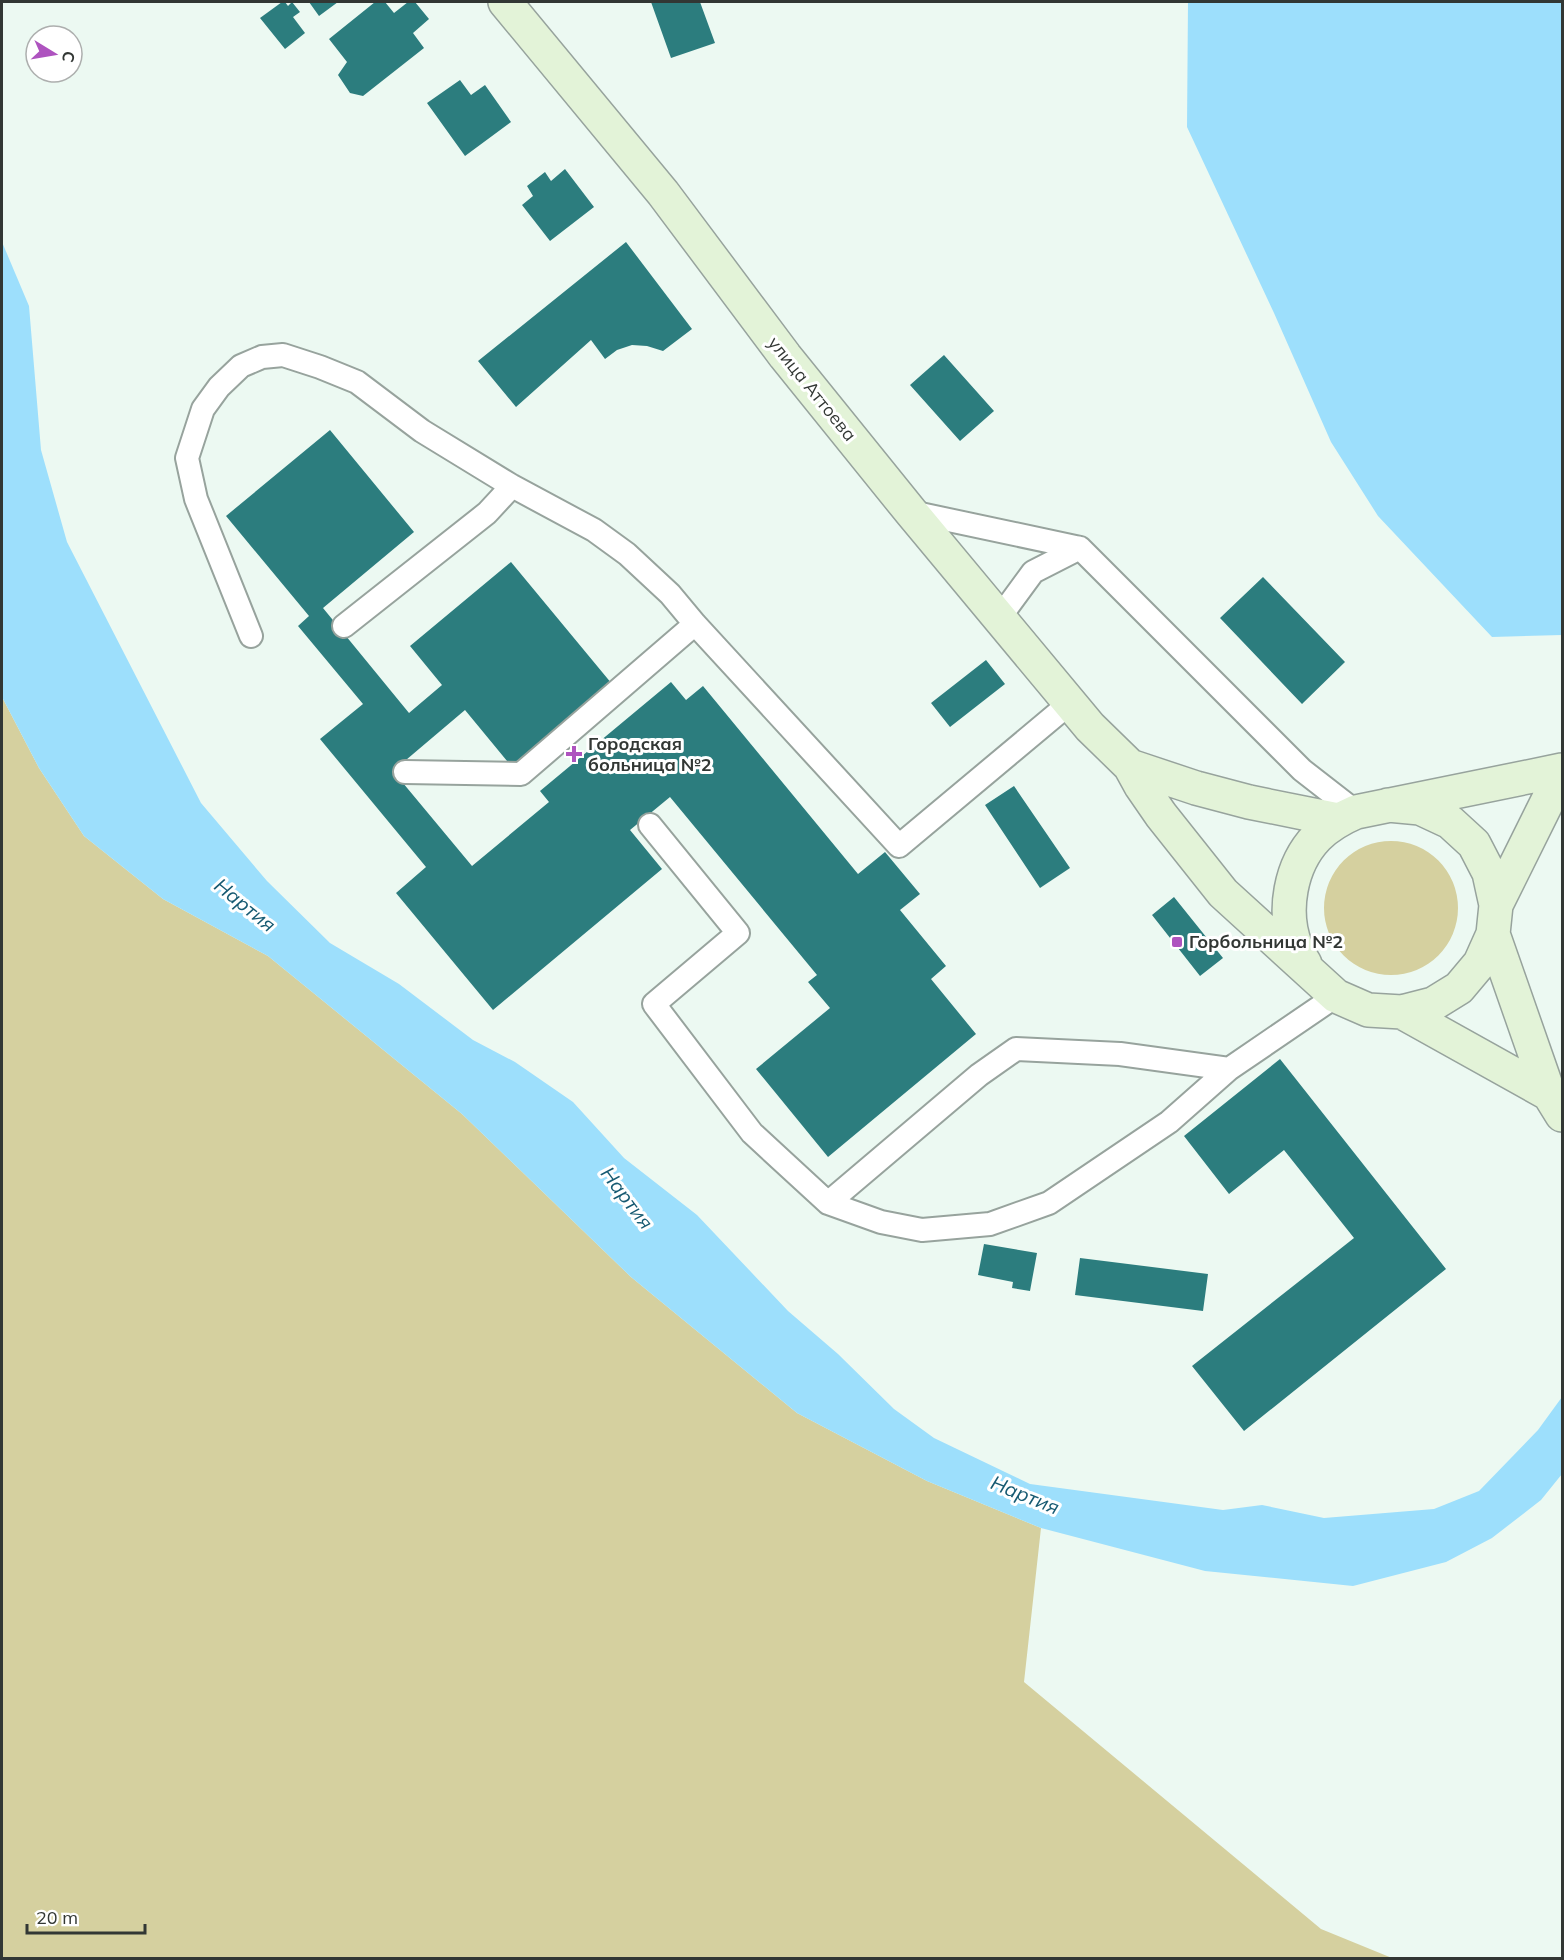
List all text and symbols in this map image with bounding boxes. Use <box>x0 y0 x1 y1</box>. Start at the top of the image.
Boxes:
north arrow <box>24 24 84 84</box>
text: С <box>58 50 80 64</box>
street label: улица Аттоева <box>763 332 862 446</box>
place label: Городская больница №2 <box>588 732 712 776</box>
marker: Городская больница №2 <box>565 745 583 763</box>
water label: Нартия <box>210 872 281 937</box>
place label: Горбольница №2 <box>1189 930 1343 953</box>
marker: Горбольница №2 <box>1170 935 1184 949</box>
water label: Нартия <box>596 1162 659 1234</box>
water label: Нартия <box>987 1470 1063 1520</box>
scale bar <box>27 1897 146 1935</box>
text: 20 m <box>36 1906 78 1929</box>

